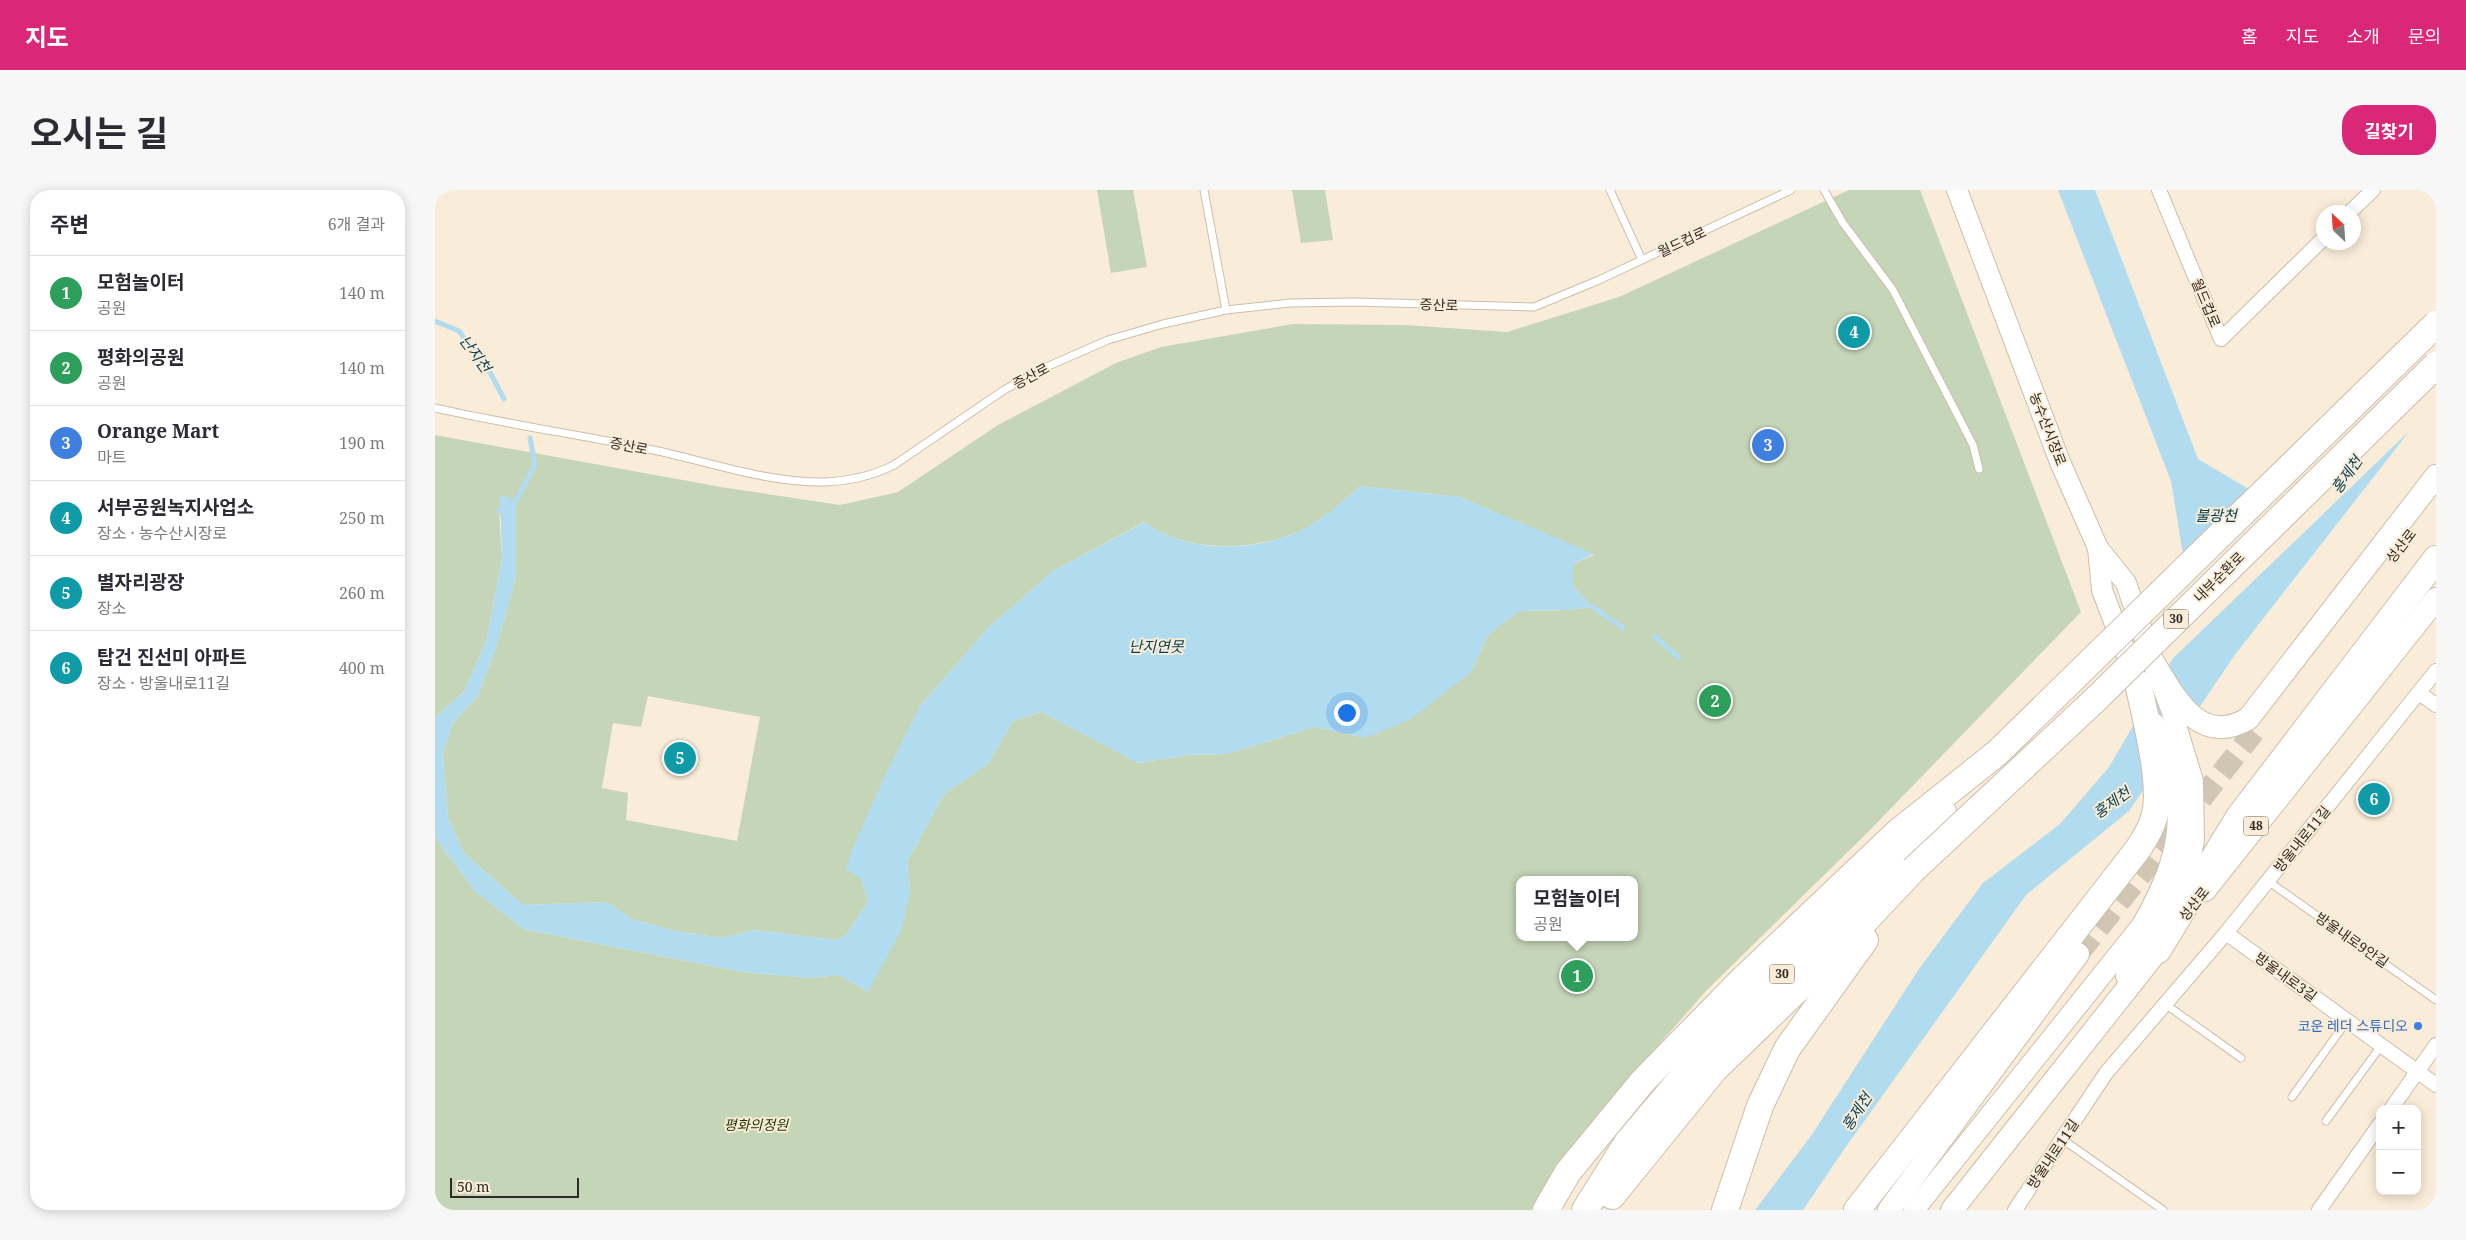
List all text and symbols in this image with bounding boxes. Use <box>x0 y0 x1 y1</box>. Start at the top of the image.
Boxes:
text: 지도 <box>25 20 69 53</box>
text: 홈 <box>2241 24 2258 48</box>
text: 지도 <box>2286 24 2319 48</box>
text: 소개 <box>2347 24 2380 48</box>
text: 문의 <box>2408 24 2441 48</box>
button: 길찾기 <box>2342 105 2436 155</box>
text: 오시는 길 <box>30 109 168 156</box>
north arrow <box>2316 205 2361 250</box>
text: 주변 <box>50 210 89 238</box>
text: 6개 결과 <box>328 213 385 235</box>
street label: 월드컵로 <box>1654 222 1709 261</box>
text: 모험놀이터 <box>97 269 184 295</box>
street label: 월드컵로 <box>2188 275 2225 330</box>
text: 1 <box>61 282 71 304</box>
text: 140 m <box>339 282 385 304</box>
street label: 증산로 <box>1419 294 1459 315</box>
text: 공원 <box>97 297 126 319</box>
pin: 4 <box>1838 313 1870 351</box>
water label: 난지천 <box>456 331 497 378</box>
text: 평화의공원 <box>97 344 184 370</box>
text: 2 <box>61 357 71 379</box>
text: 140 m <box>339 357 385 379</box>
street label: 증산로 <box>1009 358 1052 393</box>
text: 공원 <box>97 372 126 394</box>
street label: 농수산시장로 <box>2026 389 2071 468</box>
text: Orange Mart <box>97 418 219 444</box>
pin: 3 <box>1752 426 1784 464</box>
text: 3 <box>61 432 71 454</box>
text: 190 m <box>339 432 385 454</box>
street label: 증산로 <box>608 432 650 459</box>
text: 마트 <box>97 446 126 468</box>
water label: 홍제천 <box>2326 450 2368 497</box>
text: 서부공원녹지사업소 <box>97 494 254 520</box>
water label: 불광천 <box>2195 505 2239 525</box>
text: 4 <box>61 507 71 529</box>
text: 250 m <box>339 507 385 529</box>
text: 장소 · 농수산시장로 <box>97 522 227 544</box>
street label: 성산로 <box>2381 525 2420 567</box>
street label: 내부순환로 <box>2189 547 2248 606</box>
text: 별자리광장 <box>97 569 184 595</box>
text: 5 <box>61 582 71 604</box>
text: 260 m <box>339 582 385 604</box>
text: 장소 <box>97 597 126 619</box>
road number: 30 <box>2163 609 2189 628</box>
water label: 난지연못 <box>1128 636 1185 656</box>
text: 탑건 진선미 아파트 <box>97 644 247 670</box>
text: 6 <box>61 657 71 679</box>
text: 400 m <box>339 657 385 679</box>
text: 장소 · 방울내로11길 <box>97 672 230 694</box>
pin: 2 <box>1699 682 1731 720</box>
your location <box>1334 700 1360 726</box>
pin: 5 <box>664 739 696 777</box>
pin: 6 <box>2358 780 2390 818</box>
water label: 홍제천 <box>2089 781 2136 822</box>
street label: 방울내로11길 <box>2269 802 2334 876</box>
road number: 48 <box>2243 816 2269 836</box>
popup <box>1516 876 1638 941</box>
street label: 성산로 <box>2174 883 2213 925</box>
text: 모험놀이터 <box>1533 885 1621 911</box>
street label: 방울내로9안길 <box>2312 907 2393 972</box>
text: 공원 <box>1533 913 1563 935</box>
street label: 방울내로3길 <box>2251 948 2321 1006</box>
pin: 1 <box>1561 957 1593 995</box>
road number: 30 <box>1769 964 1795 984</box>
place label: 코운 레더 스튜디오 <box>2298 1016 2408 1035</box>
marker: 코운 레더 스튜디오 <box>2412 1020 2424 1032</box>
water label: 홍제천 <box>1836 1087 1877 1134</box>
map controls <box>2376 1105 2421 1195</box>
button: + <box>2376 1105 2421 1150</box>
park label: 평화의정원 <box>724 1115 789 1134</box>
street label: 방울내로11길 <box>2022 1115 2083 1192</box>
button: − <box>2376 1150 2421 1195</box>
scale bar <box>450 1175 579 1198</box>
text: 50 m <box>457 1177 490 1196</box>

